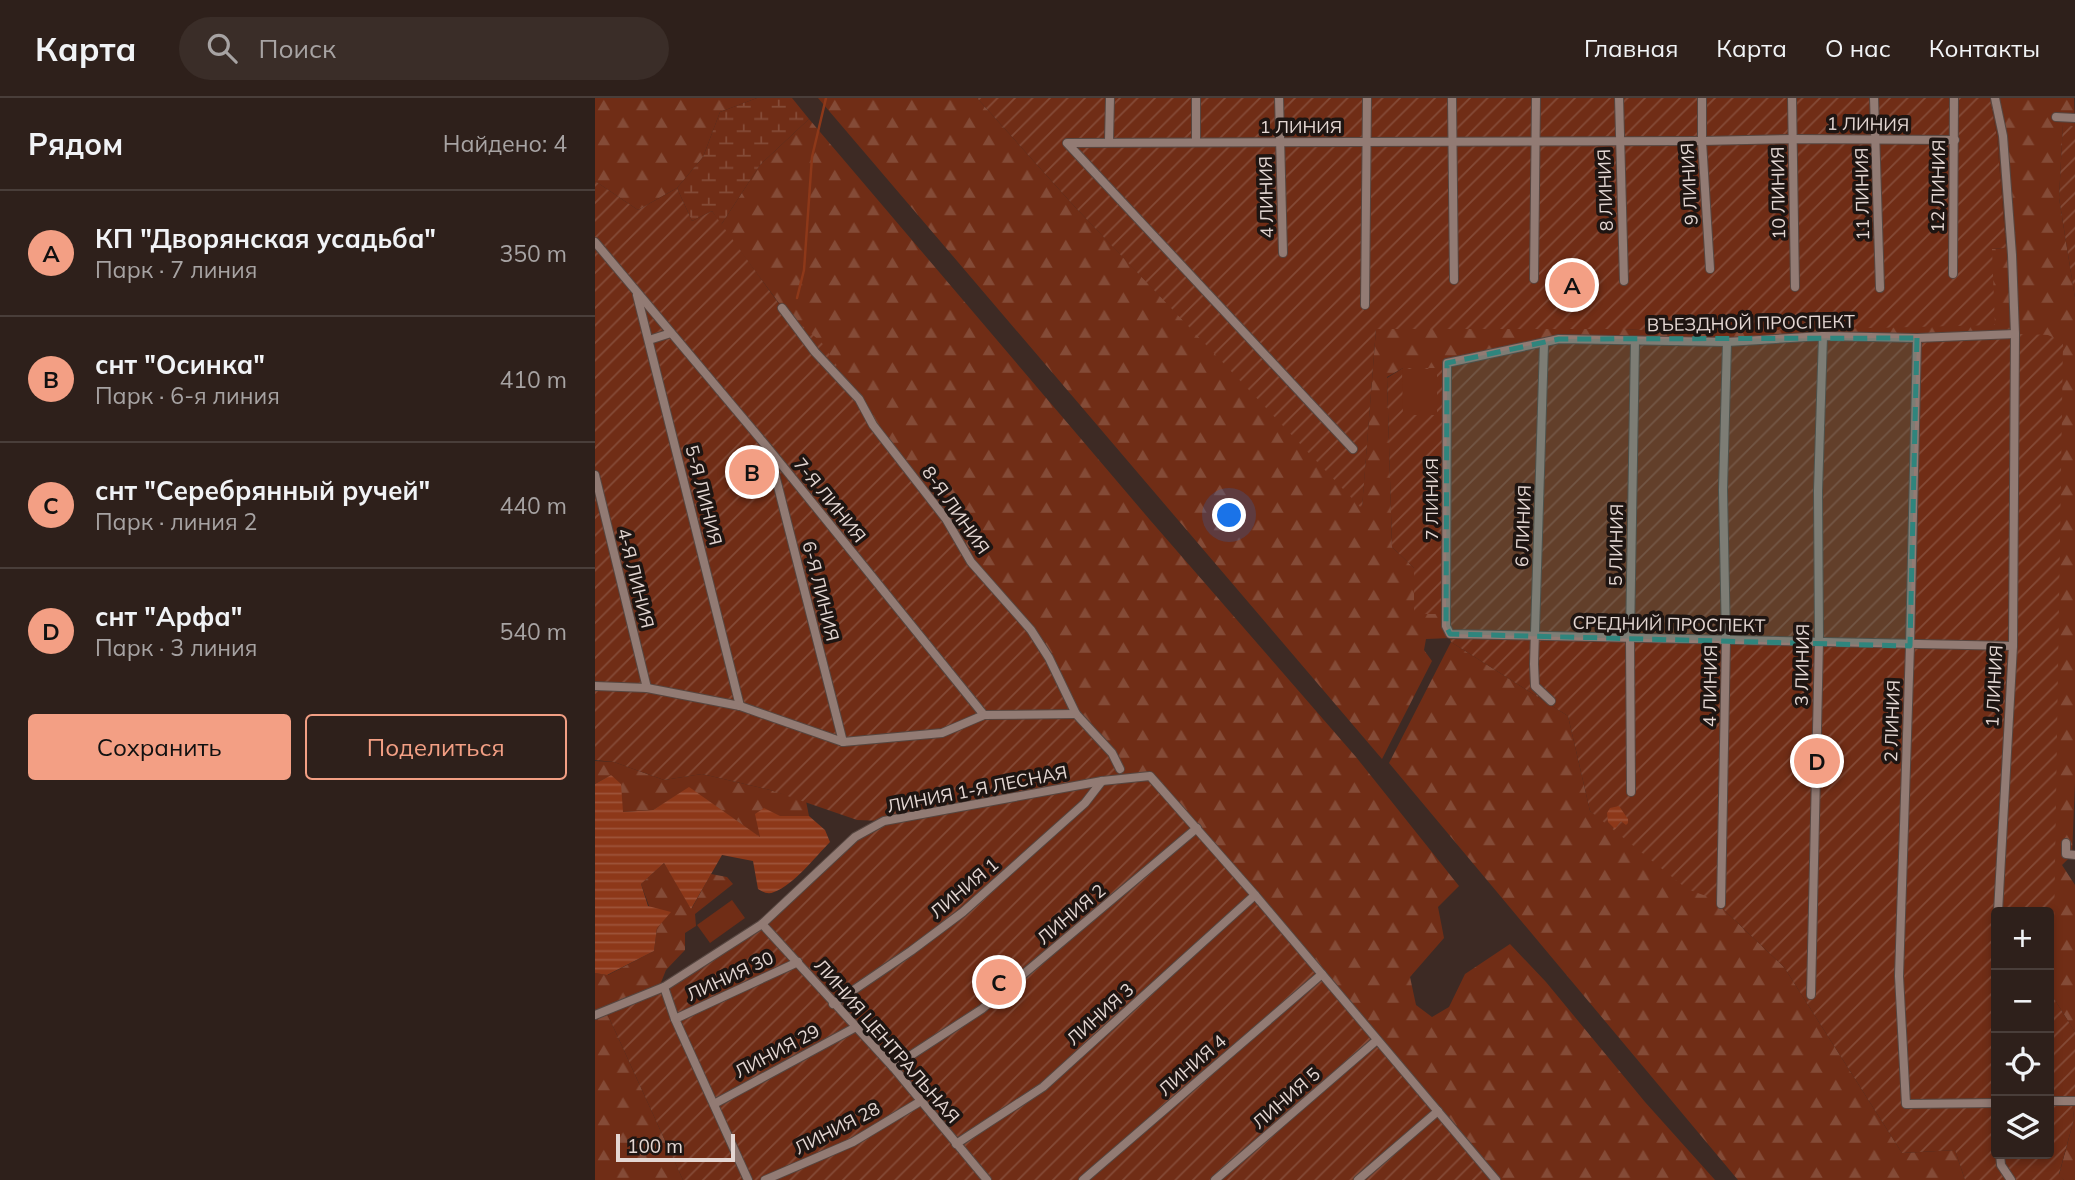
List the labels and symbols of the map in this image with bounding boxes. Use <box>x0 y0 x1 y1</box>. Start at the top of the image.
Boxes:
street label: 1 ЛИНИЯ <box>1827 112 1909 136</box>
street label: 1 ЛИНИЯ <box>1260 115 1342 138</box>
street label: 12 ЛИНИЯ <box>1926 139 1950 233</box>
street label: 9 ЛИНИЯ <box>1675 142 1703 226</box>
street label: 10 ЛИНИЯ <box>1766 146 1790 240</box>
street label: 11 ЛИНИЯ <box>1850 147 1874 241</box>
street label: 8 ЛИНИЯ <box>1592 148 1618 232</box>
street label: 4 ЛИНИЯ <box>1254 156 1278 238</box>
pin: A <box>1549 259 1595 311</box>
street label: ВЪЕЗДНОЙ ПРОСПЕКТ <box>1647 310 1855 336</box>
street label: 5-Я ЛИНИЯ <box>680 443 728 547</box>
pin: B <box>729 446 775 498</box>
street label: 7-Я ЛИНИЯ <box>789 453 871 547</box>
street label: 7 ЛИНИЯ <box>1420 458 1443 540</box>
street label: 8-Я ЛИНИЯ <box>917 461 995 559</box>
street label: 6 ЛИНИЯ <box>1510 484 1536 568</box>
your location <box>1212 498 1246 532</box>
street label: 5 ЛИНИЯ <box>1604 504 1628 586</box>
street label: 4-Я ЛИНИЯ <box>612 526 660 630</box>
street label: 6-Я ЛИНИЯ <box>797 539 845 643</box>
street label: СРЕДНИЙ ПРОСПЕКТ <box>1572 611 1766 637</box>
street label: 3 ЛИНИЯ <box>1790 624 1814 706</box>
street label: 1 ЛИНИЯ <box>1980 644 2008 728</box>
street label: 4 ЛИНИЯ <box>1698 645 1722 727</box>
street label: 2 ЛИНИЯ <box>1879 679 1905 763</box>
pin: D <box>1794 735 1840 787</box>
street label: ЛИНИЯ 1-Я ЛЕСНАЯ <box>885 760 1069 818</box>
street label: ЛИНИЯ 1 <box>925 853 1003 923</box>
street label: ЛИНИЯ 2 <box>1032 879 1110 949</box>
street label: ЛИНИЯ 30 <box>683 946 777 1006</box>
street label: ЛИНИЯ ЦЕНТРАЛЬНАЯ <box>809 954 965 1128</box>
pin: C <box>976 956 1022 1008</box>
street label: ЛИНИЯ 3 <box>1062 978 1138 1050</box>
street label: ЛИНИЯ 29 <box>731 1019 823 1083</box>
street label: ЛИНИЯ 4 <box>1153 1029 1231 1101</box>
street label: ЛИНИЯ 5 <box>1247 1062 1325 1134</box>
street label: ЛИНИЯ 28 <box>790 1097 884 1159</box>
scale bar <box>616 1131 735 1163</box>

